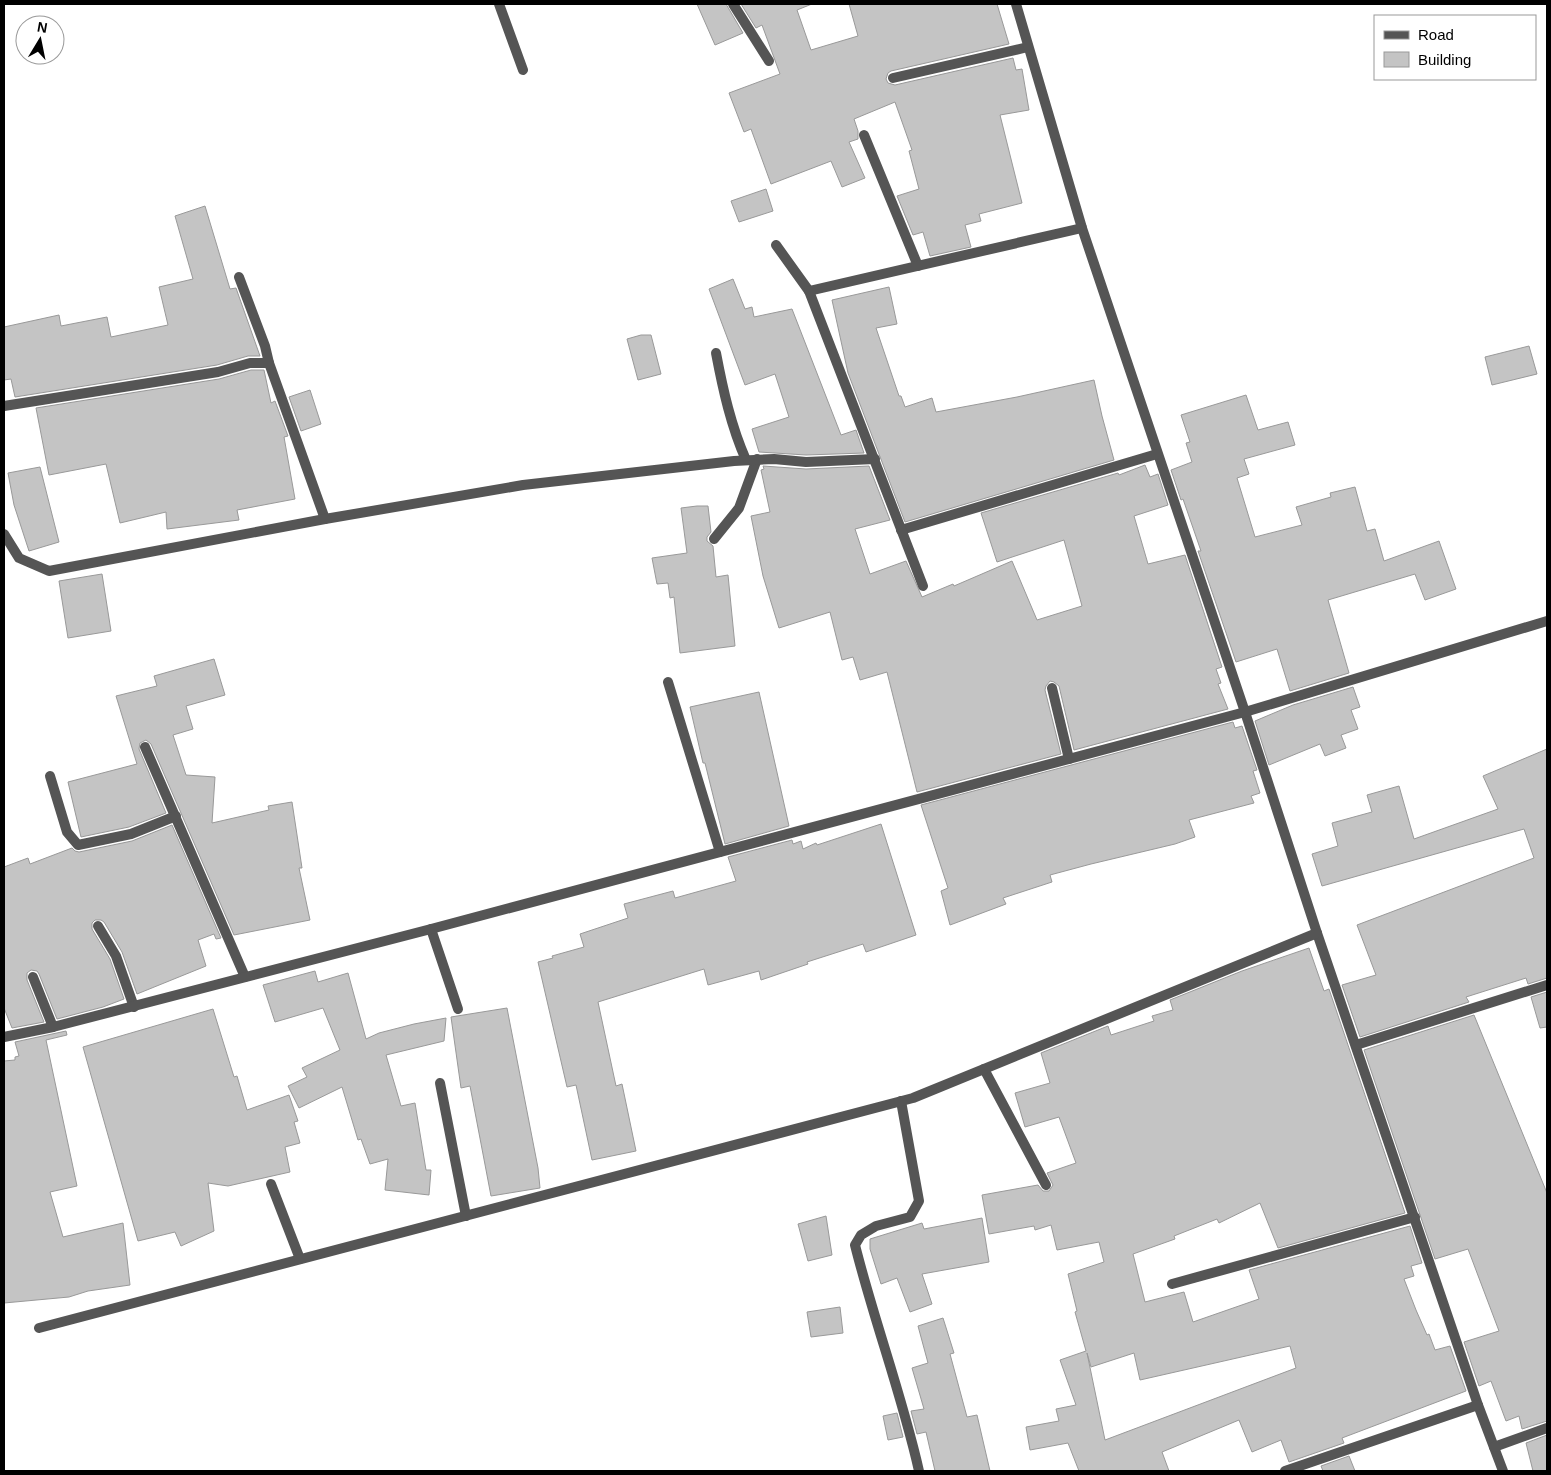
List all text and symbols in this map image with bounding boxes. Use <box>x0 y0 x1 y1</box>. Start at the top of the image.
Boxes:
north arrow <box>15 15 65 65</box>
legend <box>1374 15 1536 80</box>
text: N <box>36 18 49 36</box>
text: Road <box>1418 26 1454 43</box>
text: Building <box>1418 51 1471 68</box>

